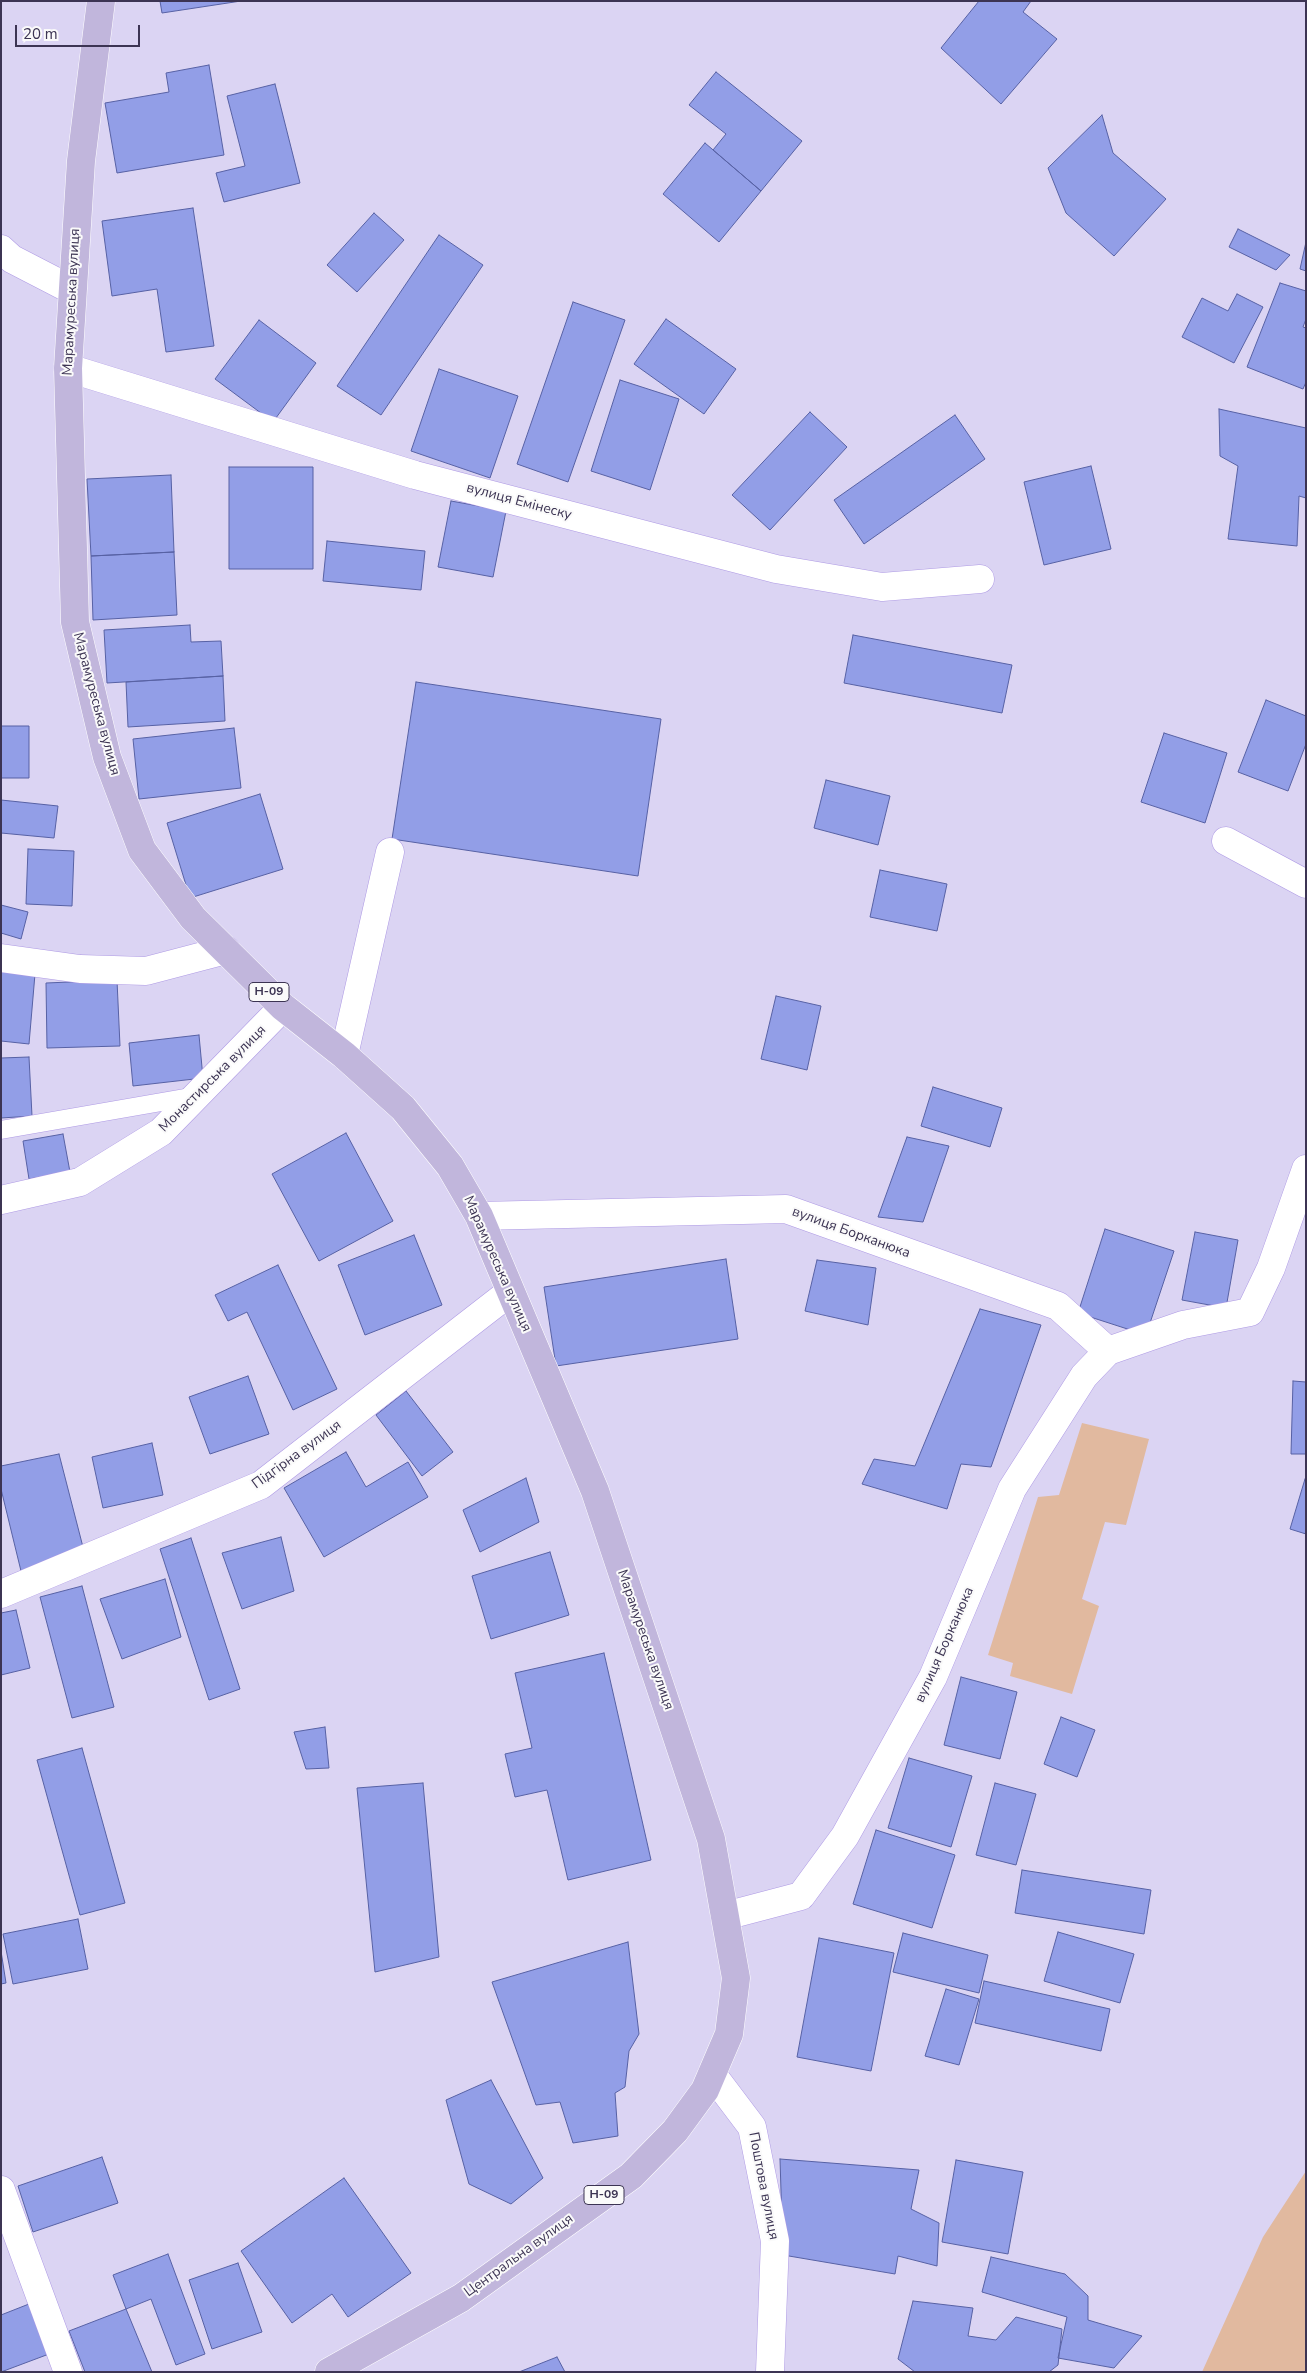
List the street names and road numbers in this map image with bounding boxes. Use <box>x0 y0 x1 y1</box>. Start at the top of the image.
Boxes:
street label: Марамуреська вулиця <box>60 228 84 376</box>
street label: вулиця Емінеску <box>465 480 573 524</box>
street label: Марамуреська вулиця <box>69 631 123 777</box>
road number: Н-09 <box>249 982 289 1002</box>
street label: Монастирська вулиця <box>156 1022 270 1136</box>
street label: Марамуреська вулиця <box>459 1193 535 1335</box>
street label: вулиця Борканюка <box>790 1204 912 1262</box>
street label: Підгірна вулиця <box>249 1417 345 1493</box>
street label: Марамуреська вулиця <box>613 1568 677 1712</box>
street label: вулиця Борканюка <box>912 1585 978 1705</box>
street label: Поштова вулиця <box>744 2131 782 2241</box>
road number: Н-09 <box>584 2186 624 2204</box>
street label: Центральна вулиця <box>461 2211 577 2301</box>

